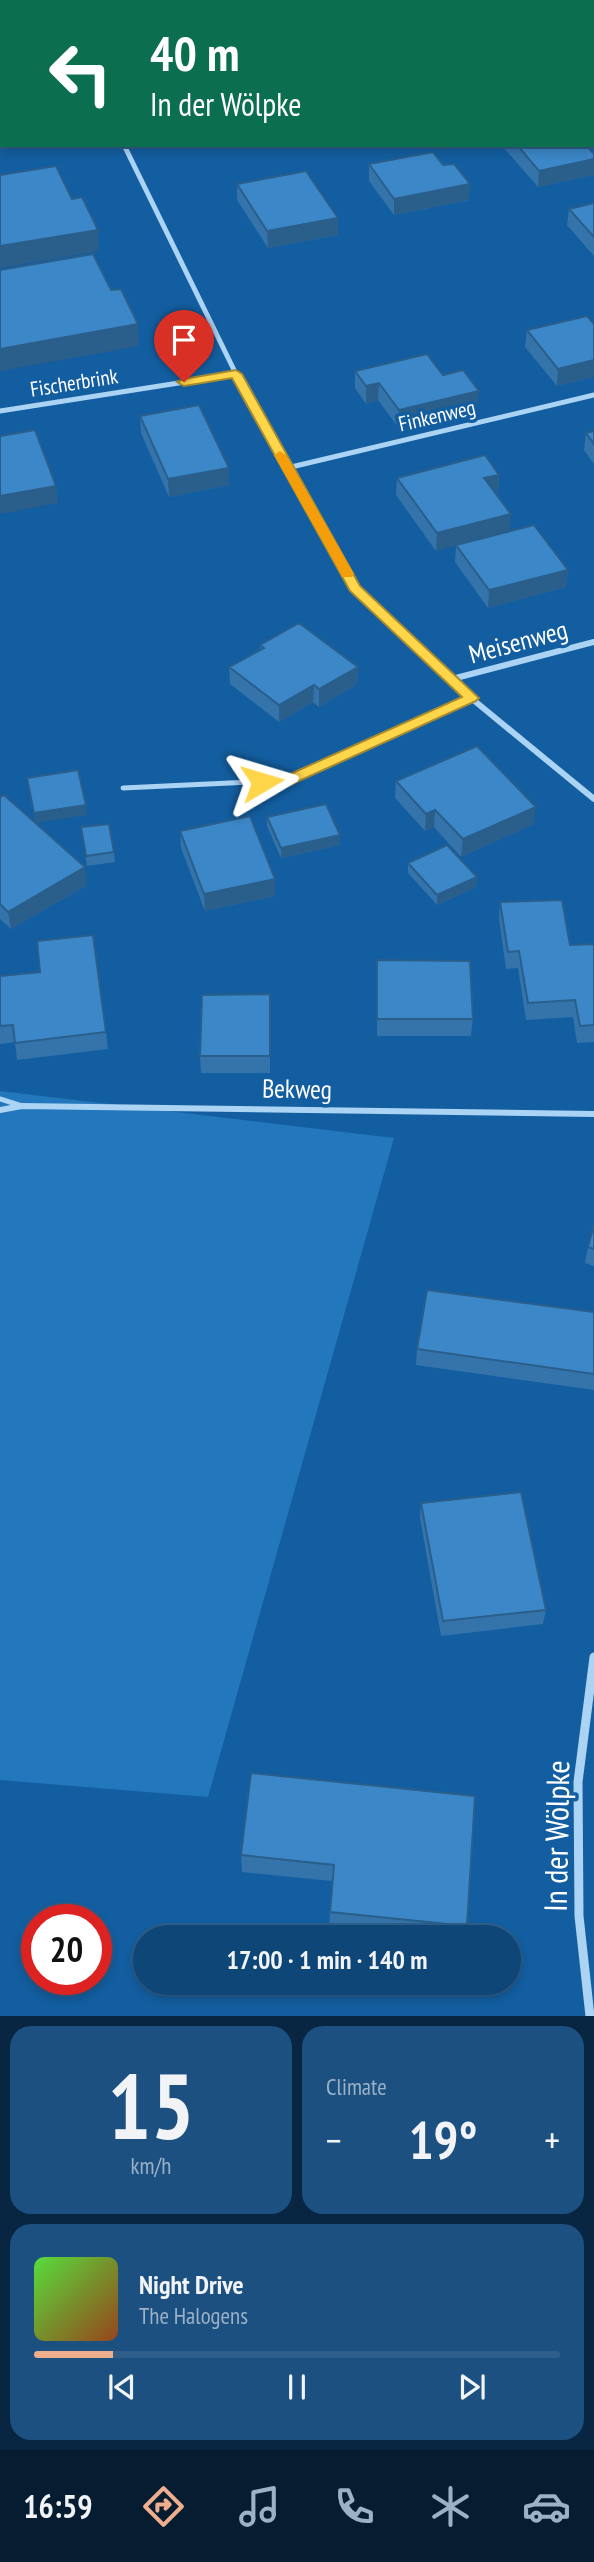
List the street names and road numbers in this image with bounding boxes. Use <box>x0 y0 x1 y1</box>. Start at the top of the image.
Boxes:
street label: Fischerbrink <box>28 362 120 403</box>
street label: Finkenweg <box>396 394 478 437</box>
street label: Meisenweg <box>465 613 571 670</box>
street label: Bekweg <box>262 1071 332 1106</box>
street label: In der Wölpke <box>534 1760 578 1912</box>

